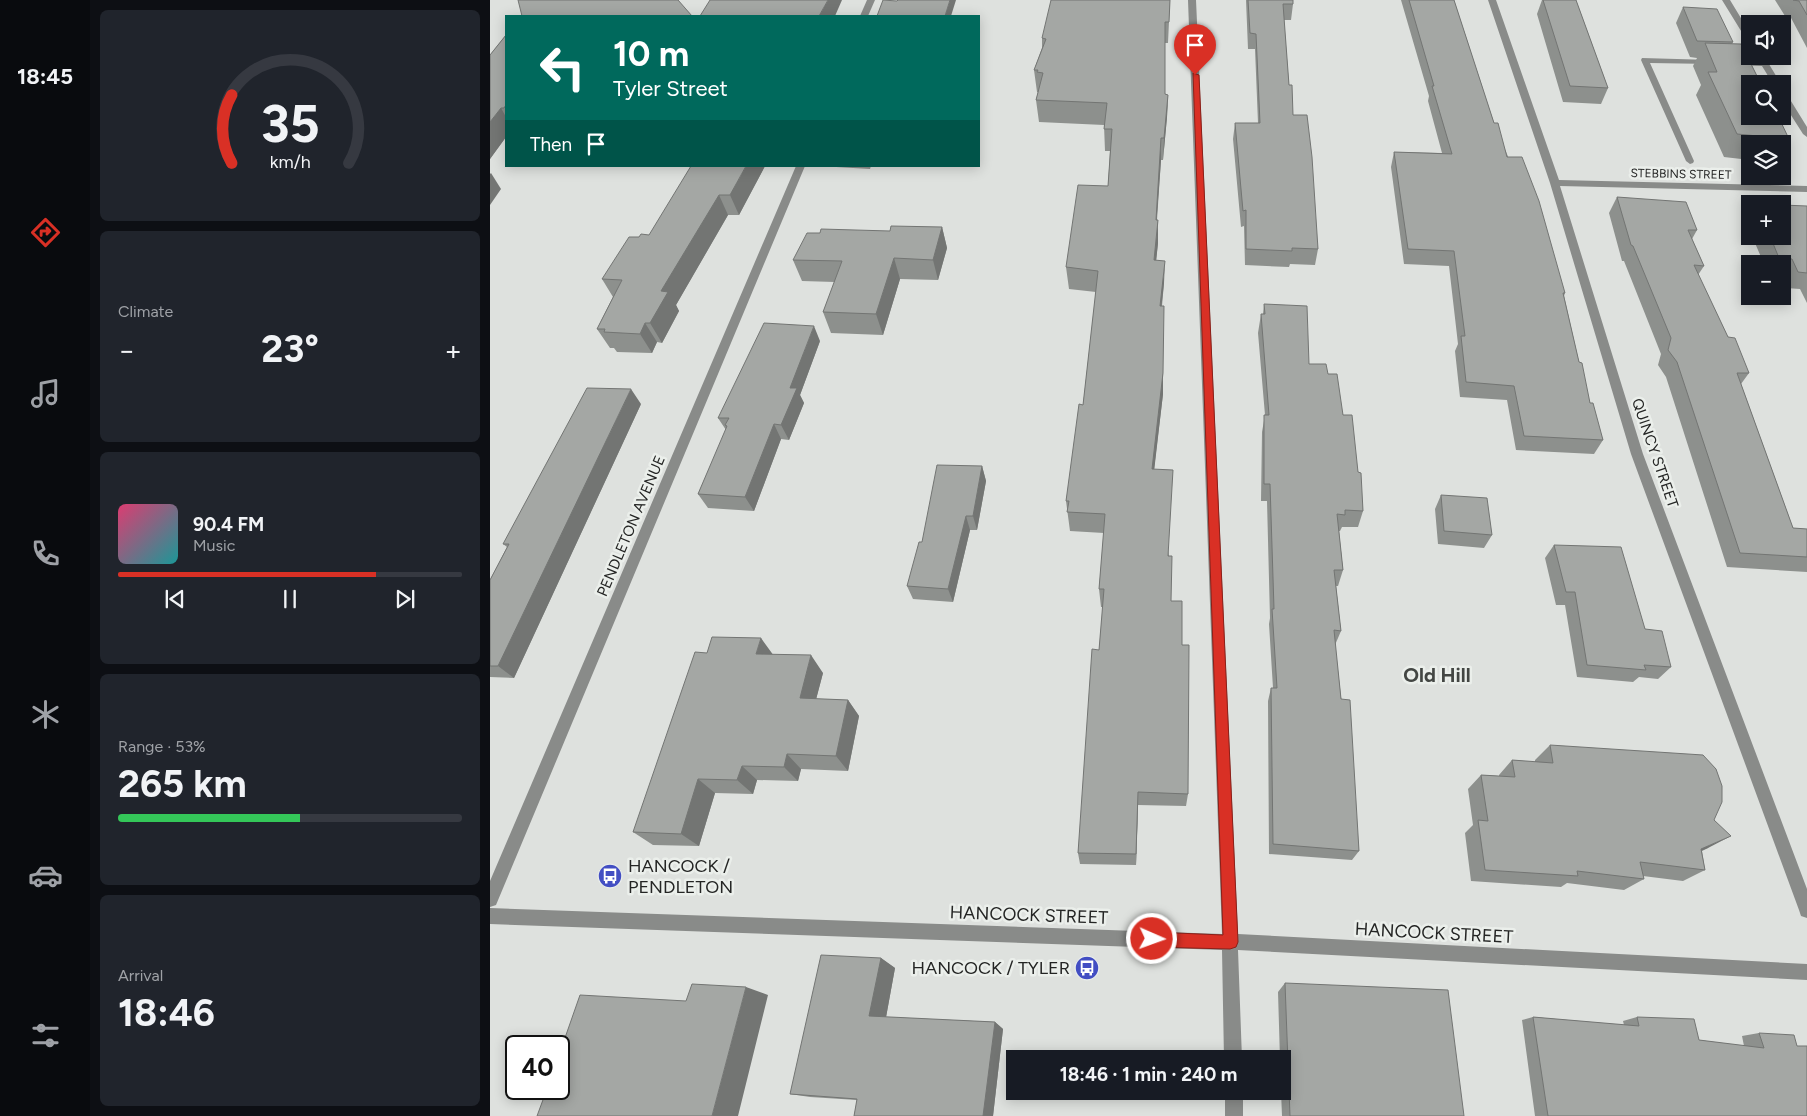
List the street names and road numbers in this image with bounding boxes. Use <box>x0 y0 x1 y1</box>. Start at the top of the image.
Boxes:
street label: STEBBINS STREET <box>1630 166 1732 182</box>
street label: QUINCY STREET <box>1628 396 1682 511</box>
street label: PENDLETON AVENUE <box>593 453 669 599</box>
street label: HANCOCK STREET <box>949 901 1109 929</box>
street label: HANCOCK STREET <box>1354 918 1514 948</box>

